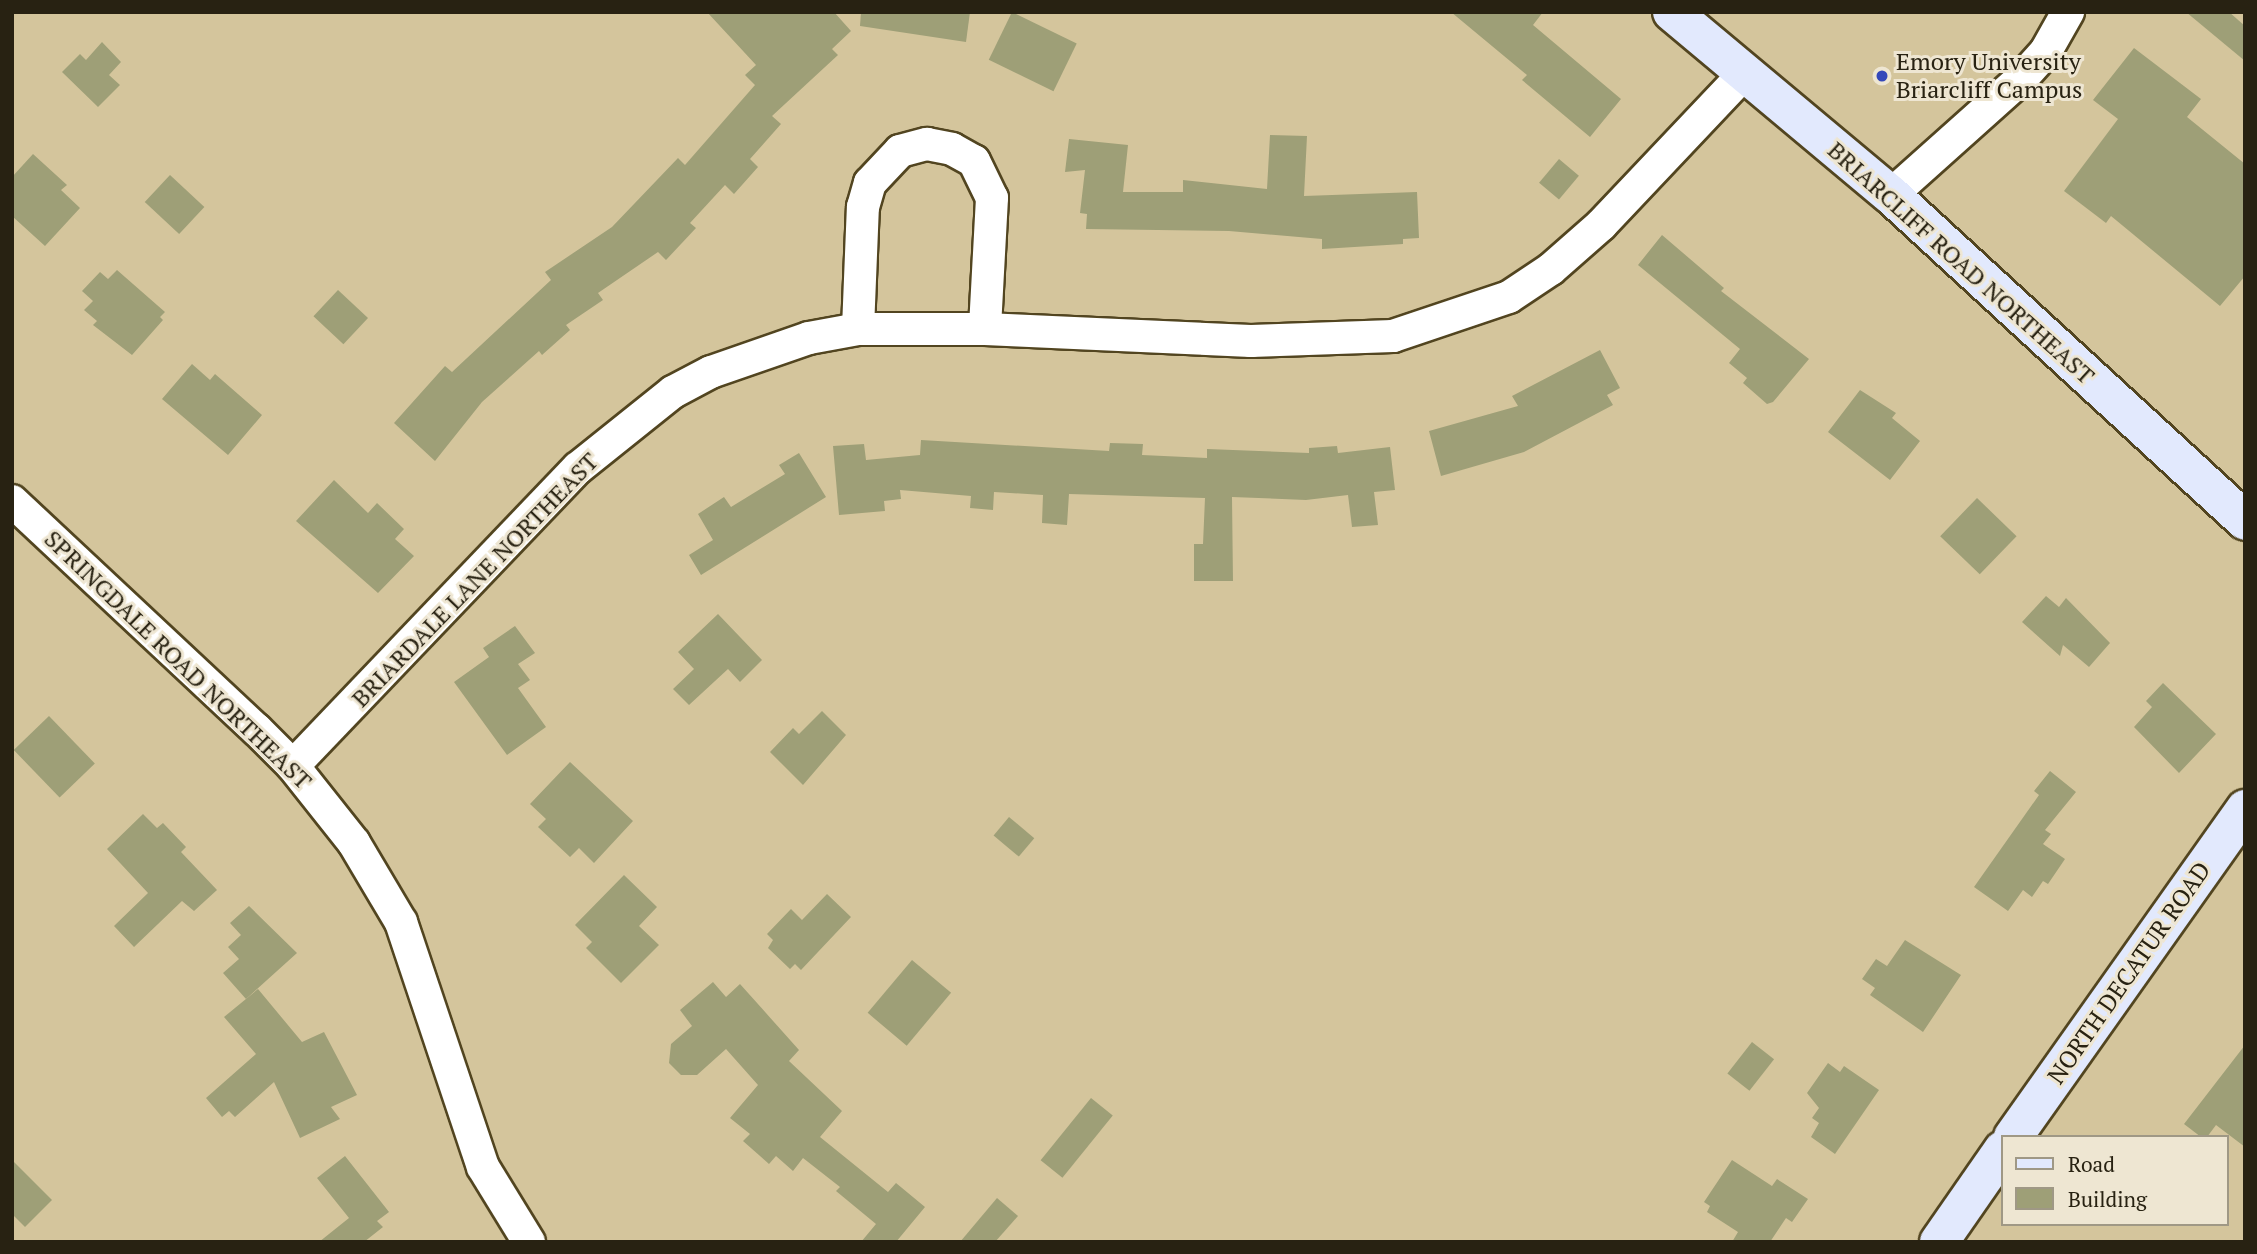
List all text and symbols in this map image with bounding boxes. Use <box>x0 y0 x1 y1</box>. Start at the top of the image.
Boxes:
place label: Emory University Briarcliff Campus <box>1896 48 2082 104</box>
marker: Emory University Briarcliff Campus <box>1874 68 1890 84</box>
street label: BRIARCLIFF ROAD NORTHEAST <box>1822 136 2100 390</box>
street label: BRIARDALE LANE NORTHEAST <box>346 447 604 713</box>
street label: SPRINGDALE ROAD NORTHEAST <box>38 525 318 795</box>
street label: NORTH DECATUR ROAD <box>2041 856 2217 1090</box>
legend <box>2002 1135 2229 1226</box>
text: Road <box>2068 1150 2115 1178</box>
text: Building <box>2068 1185 2147 1213</box>

